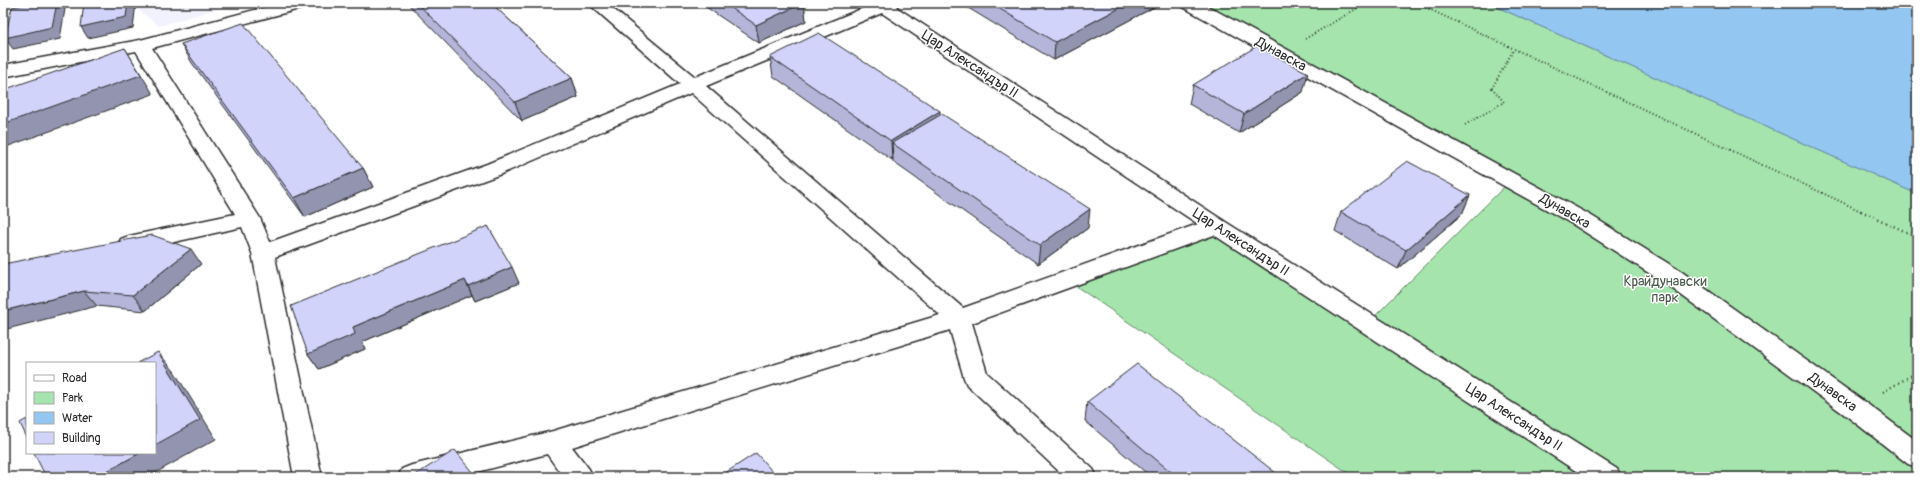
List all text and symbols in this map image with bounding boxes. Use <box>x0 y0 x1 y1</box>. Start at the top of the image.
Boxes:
street label: Цар Александър II <box>918 26 1022 102</box>
street label: Дунавска <box>1252 33 1309 75</box>
street label: Дунавска <box>1536 189 1593 232</box>
street label: Цар Александър II <box>1189 204 1293 280</box>
park label: Крайдунавски парк <box>1623 273 1707 306</box>
legend <box>26 362 156 454</box>
street label: Дунавска <box>1805 368 1860 415</box>
text: Road <box>62 371 87 386</box>
street label: Цар Александър II <box>1462 379 1566 455</box>
text: Park <box>62 391 83 406</box>
text: Water <box>62 411 93 426</box>
text: Building <box>62 431 101 446</box>

